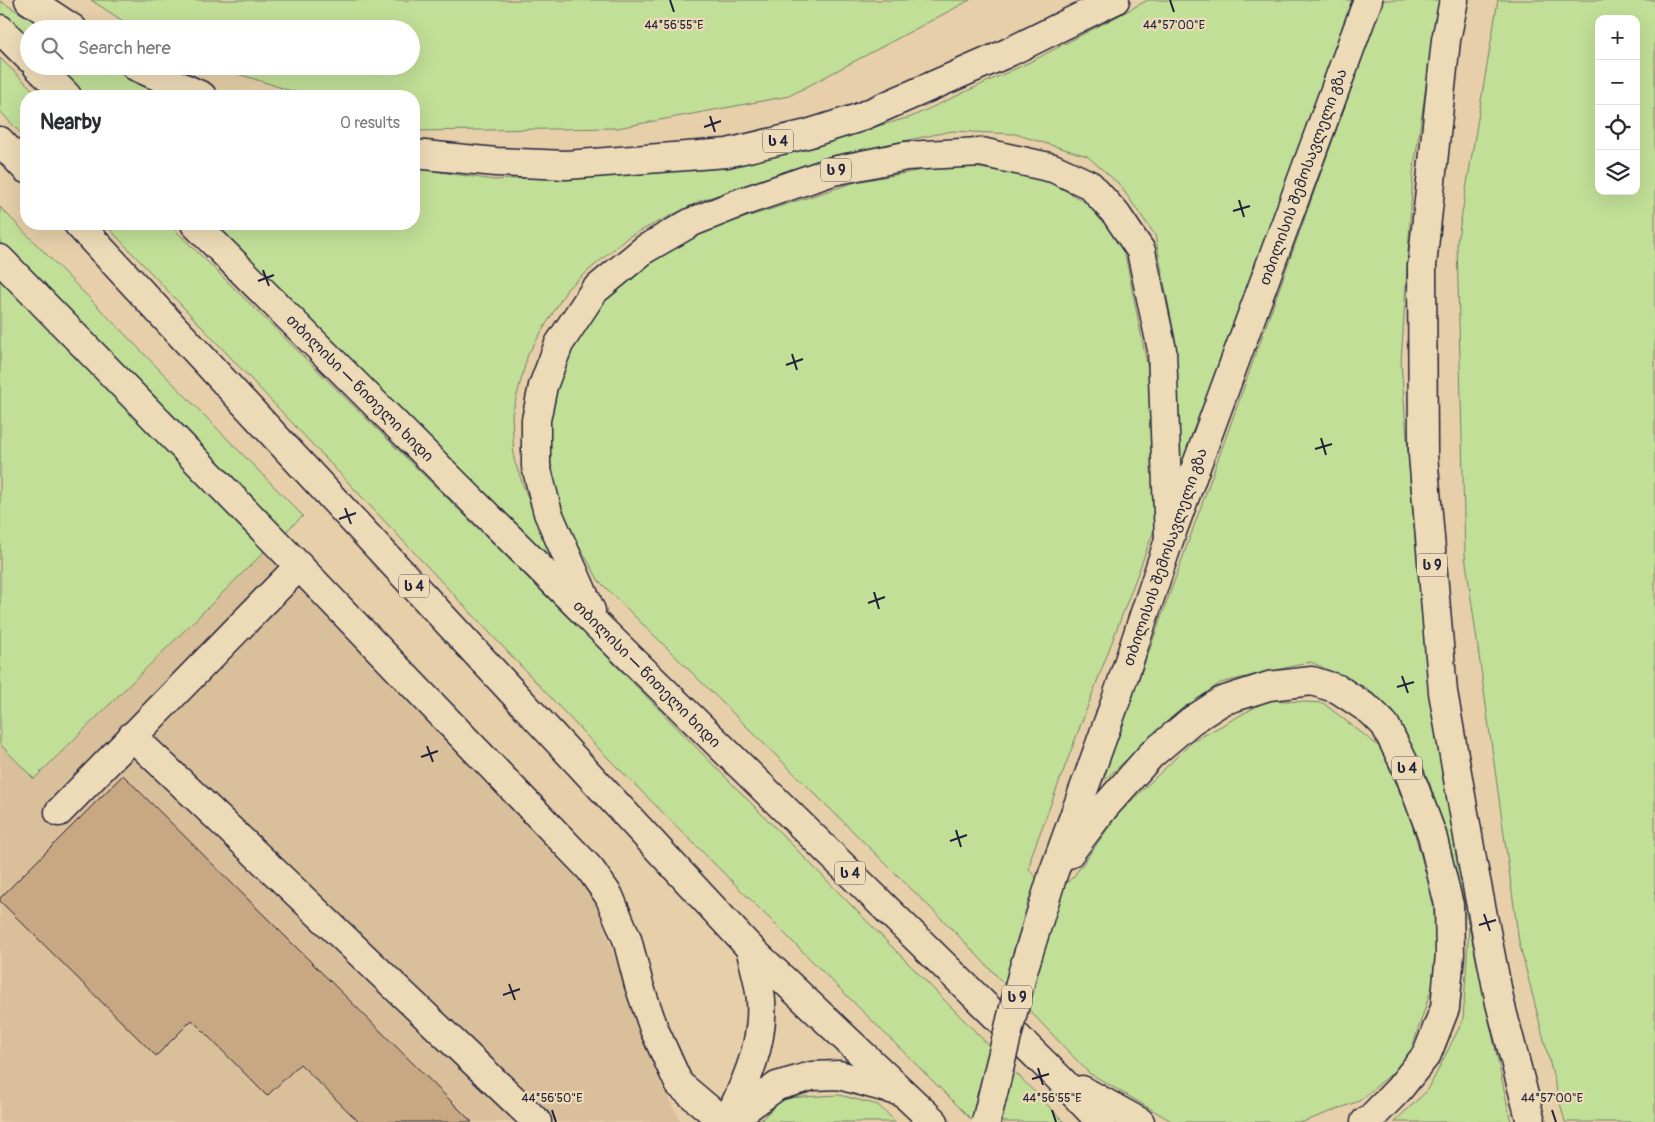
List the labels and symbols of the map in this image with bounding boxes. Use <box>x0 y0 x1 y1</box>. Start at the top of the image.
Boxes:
text: 44°56'55"E <box>644 18 704 33</box>
text: 44°57'00"E <box>1143 18 1205 33</box>
street label: თბილისის შემოსავლელი გზა <box>1255 66 1352 288</box>
road number: ს 4 <box>763 130 793 152</box>
road number: ს 9 <box>821 158 851 182</box>
street label: თბილისი — წითელი ხიდი <box>282 311 437 466</box>
street label: თბილისის შემოსავლელი გზა <box>1119 446 1212 669</box>
road number: ს 9 <box>1417 554 1447 576</box>
road number: ს 4 <box>399 574 429 598</box>
street label: თბილისი — წითელი ხიდი <box>569 597 724 752</box>
road number: ს 4 <box>1392 756 1422 780</box>
road number: ს 4 <box>835 861 865 884</box>
road number: ს 9 <box>1002 986 1032 1009</box>
text: 44°56'50"E <box>522 1091 582 1106</box>
text: 44°56'55"E <box>1022 1091 1082 1106</box>
text: 44°57'00"E <box>1521 1091 1583 1106</box>

